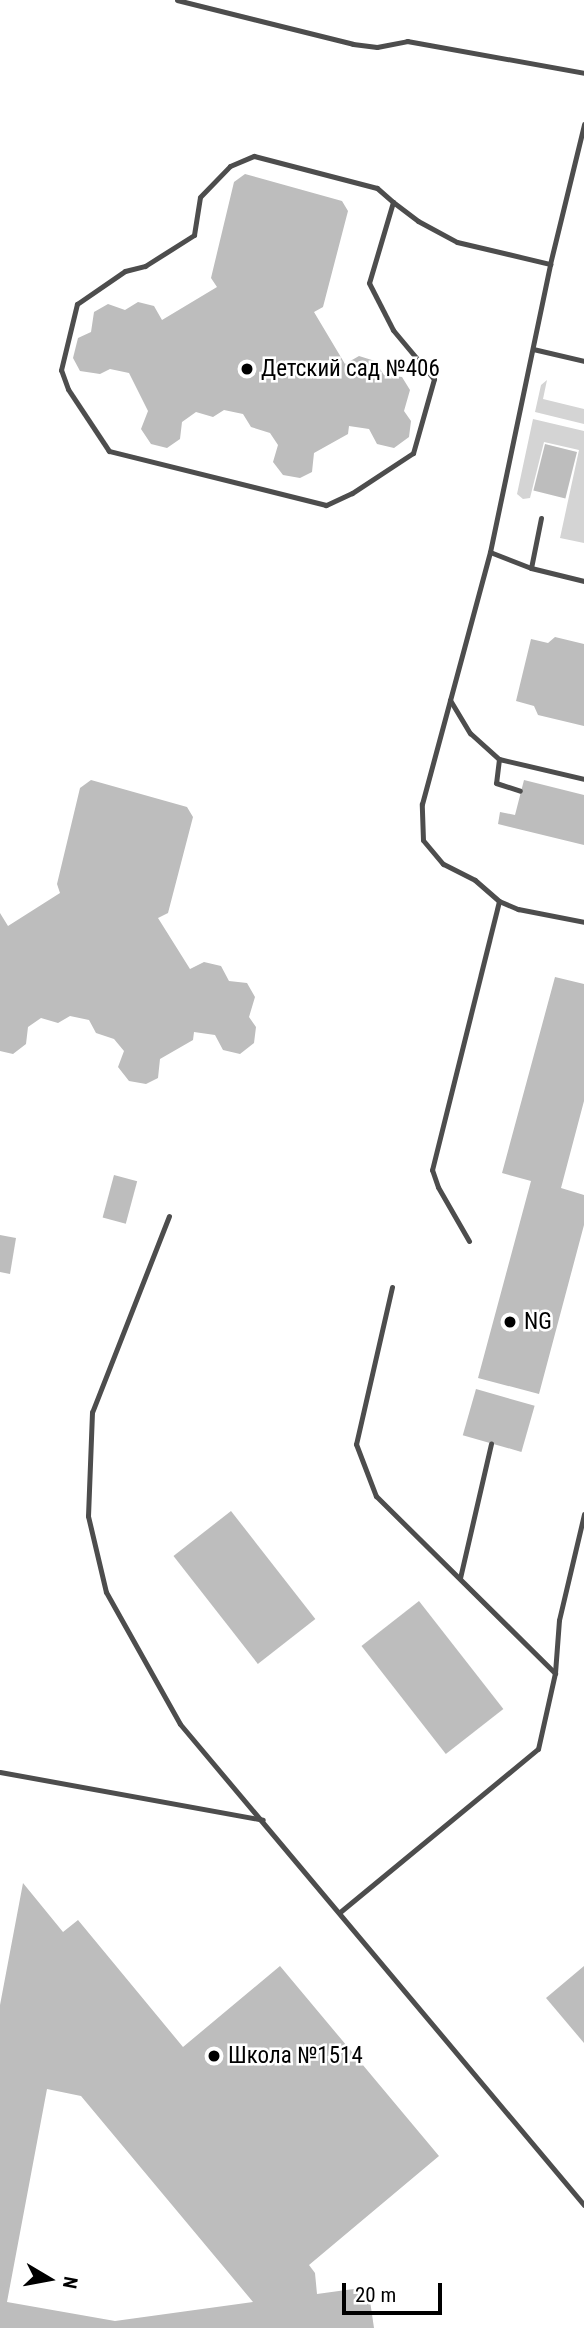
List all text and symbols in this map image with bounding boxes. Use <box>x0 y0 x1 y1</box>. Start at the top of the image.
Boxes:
place label: Детский сад №406 <box>261 355 440 383</box>
marker: Детский сад №406 <box>239 361 255 377</box>
place label: NG <box>524 1308 552 1336</box>
marker: NG <box>502 1314 518 1330</box>
place label: Школа №1514 <box>228 2042 363 2070</box>
marker: Школа №1514 <box>206 2048 222 2064</box>
north arrow <box>14 2244 84 2314</box>
scale bar <box>346 2268 446 2312</box>
text: N <box>58 2275 83 2290</box>
text: 20 m <box>355 2283 396 2307</box>

